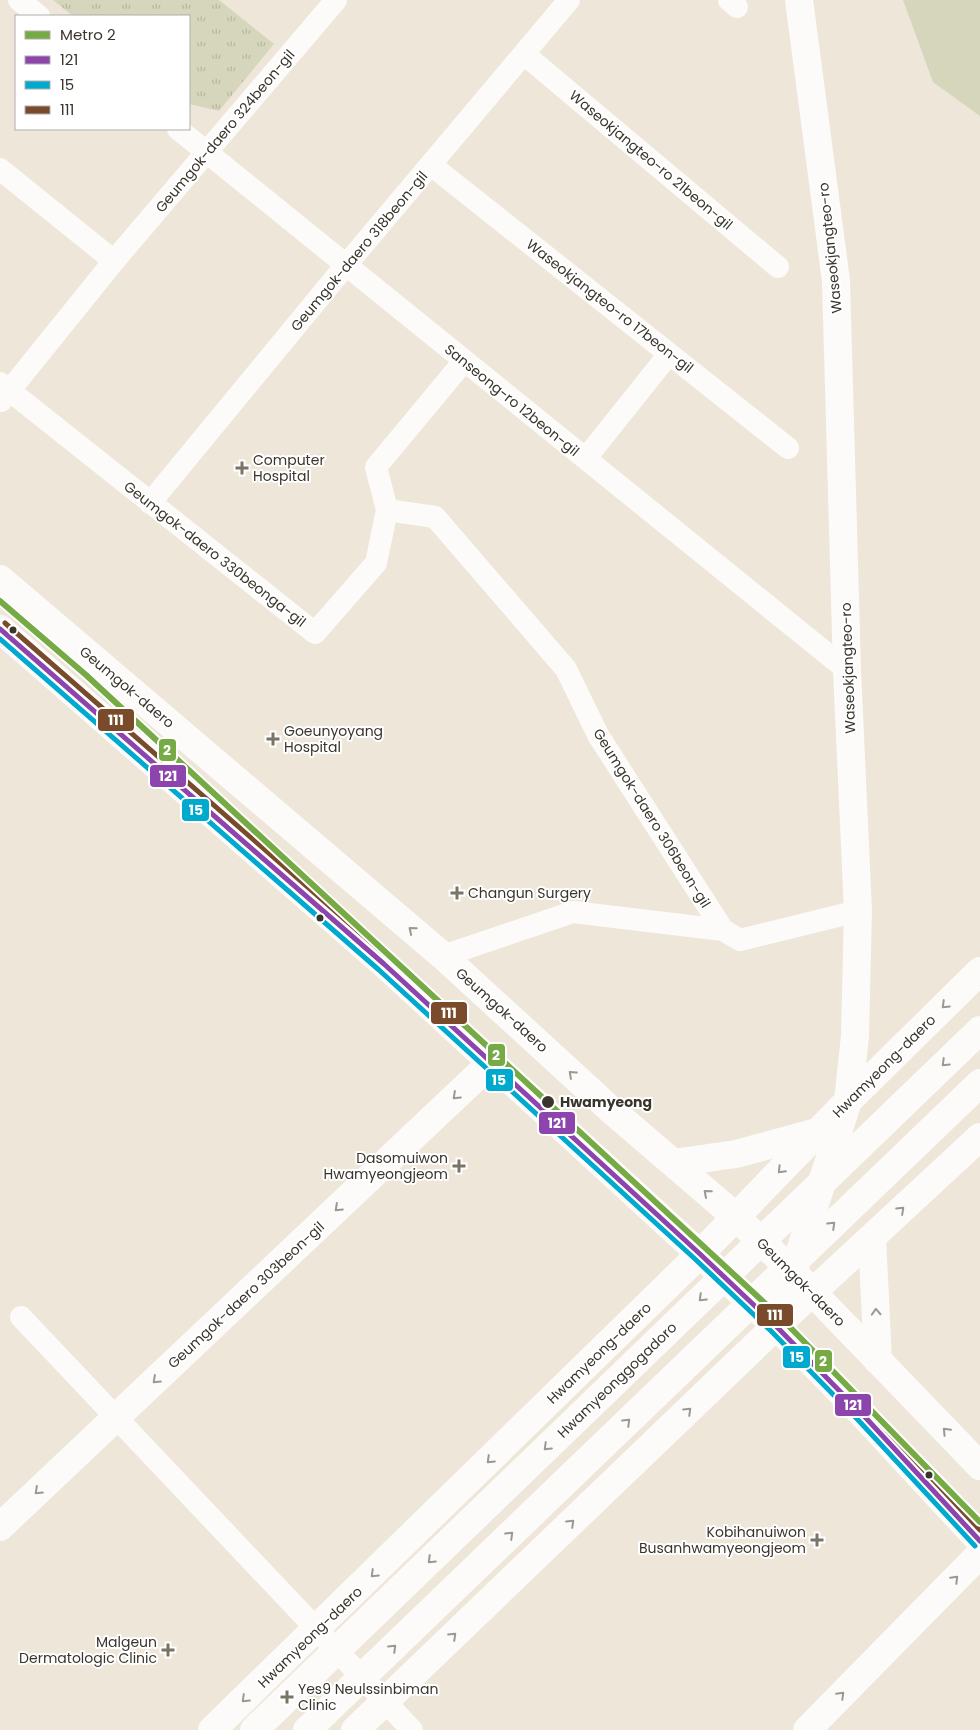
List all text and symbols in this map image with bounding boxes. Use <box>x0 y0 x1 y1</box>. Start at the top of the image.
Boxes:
legend <box>15 15 190 130</box>
text: Metro 2 <box>60 24 116 45</box>
street label: Geumgok-daero 324beon-gil <box>151 45 299 217</box>
text: 121 <box>60 49 78 70</box>
text: 15 <box>60 74 74 95</box>
street label: Waseokjangteo-ro 21beon-gil <box>565 86 737 234</box>
text: 111 <box>60 99 74 120</box>
street label: Geumgok-daero 318beon-gil <box>286 167 432 335</box>
street label: Waseokjangteo-ro <box>813 182 847 314</box>
street label: Waseokjangteo-ro 17beon-gil <box>522 234 698 378</box>
street label: Sanseong-ro 12beon-gil <box>440 339 584 461</box>
place label: Computer Hospital <box>253 450 325 486</box>
marker: Computer Hospital <box>235 461 249 475</box>
street label: Geumgok-daero 330beonga-gil <box>120 476 310 632</box>
street label: Waseokjangteo-ro <box>836 602 860 734</box>
unlabelled marker <box>8 625 18 635</box>
street label: Geumgok-daero <box>75 641 179 733</box>
line badge: 111 <box>97 708 135 732</box>
text: 111 <box>108 710 124 730</box>
place label: Goeunyoyang Hospital <box>284 721 383 757</box>
street label: Geumgok-daero 306beon-gil <box>588 725 716 911</box>
marker: Goeunyoyang Hospital <box>266 732 280 746</box>
line badge: 2 <box>158 738 177 762</box>
text: 2 <box>163 740 171 760</box>
line badge: 121 <box>149 764 187 788</box>
text: 121 <box>159 766 177 786</box>
line badge: 15 <box>181 798 210 822</box>
text: 15 <box>189 800 203 820</box>
place label: Changun Surgery <box>468 883 591 903</box>
marker: Changun Surgery <box>450 886 464 900</box>
unlabelled marker <box>315 913 325 923</box>
one-way arrow <box>409 927 418 936</box>
street label: Geumgok-daero <box>451 963 553 1057</box>
one-way arrow <box>942 999 951 1008</box>
line badge: 111 <box>430 1001 468 1025</box>
text: 111 <box>441 1003 457 1023</box>
street label: Hwamyeong-daero <box>828 1010 940 1122</box>
line badge: 2 <box>487 1043 506 1067</box>
text: 2 <box>492 1045 500 1065</box>
one-way arrow <box>942 1057 951 1066</box>
line badge: 15 <box>485 1068 514 1092</box>
text: 15 <box>492 1070 506 1090</box>
one-way arrow <box>568 1071 577 1080</box>
one-way arrow <box>453 1090 462 1099</box>
place label: Hwamyeong <box>560 1092 652 1112</box>
marker: Hwamyeong <box>540 1094 556 1110</box>
line badge: 121 <box>538 1111 576 1135</box>
text: 121 <box>548 1113 566 1133</box>
place label: Dasomuiwon Hwamyeongjeom <box>323 1148 448 1184</box>
marker: Dasomuiwon Hwamyeongjeom <box>452 1159 466 1173</box>
one-way arrow <box>778 1164 787 1173</box>
one-way arrow <box>704 1189 713 1198</box>
one-way arrow <box>334 1202 343 1211</box>
one-way arrow <box>896 1207 905 1216</box>
street label: Geumgok-daero 303beon-gil <box>163 1217 329 1373</box>
one-way arrow <box>827 1222 836 1231</box>
street label: Geumgok-daero <box>752 1233 850 1331</box>
one-way arrow <box>699 1292 708 1301</box>
street label: Hwamyeong-daero <box>542 1298 656 1408</box>
line badge: 111 <box>756 1303 794 1327</box>
text: 111 <box>767 1305 783 1325</box>
one-way arrow <box>870 1308 881 1316</box>
street label: Hwamyeonggogadoro <box>553 1318 681 1442</box>
line badge: 15 <box>782 1345 811 1369</box>
text: 15 <box>790 1347 804 1367</box>
line badge: 2 <box>814 1349 833 1373</box>
text: 2 <box>819 1351 827 1371</box>
one-way arrow <box>153 1374 162 1383</box>
line badge: 121 <box>834 1393 872 1417</box>
text: 121 <box>844 1395 862 1415</box>
one-way arrow <box>682 1408 691 1417</box>
one-way arrow <box>621 1419 630 1428</box>
one-way arrow <box>943 1427 952 1436</box>
one-way arrow <box>544 1441 553 1450</box>
one-way arrow <box>487 1454 496 1463</box>
unlabelled marker <box>924 1470 934 1480</box>
one-way arrow <box>35 1485 44 1494</box>
one-way arrow <box>565 1520 574 1529</box>
place label: Kobihanuiwon Busanhwamyeongjeom <box>639 1522 806 1558</box>
one-way arrow <box>504 1532 513 1541</box>
marker: Kobihanuiwon Busanhwamyeongjeom <box>810 1533 824 1547</box>
one-way arrow <box>427 1554 436 1563</box>
one-way arrow <box>371 1568 380 1577</box>
one-way arrow <box>949 1576 958 1585</box>
street label: Hwamyeong-daero <box>253 1582 367 1692</box>
place label: Malgeun Dermatologic Clinic <box>19 1632 157 1668</box>
one-way arrow <box>448 1633 457 1642</box>
marker: Malgeun Dermatologic Clinic <box>161 1643 175 1657</box>
one-way arrow <box>387 1645 396 1654</box>
place label: Yes9 Neulssinbiman Clinic <box>298 1679 438 1715</box>
marker: Yes9 Neulssinbiman Clinic <box>280 1690 294 1704</box>
one-way arrow <box>835 1692 844 1701</box>
one-way arrow <box>241 1693 250 1702</box>

